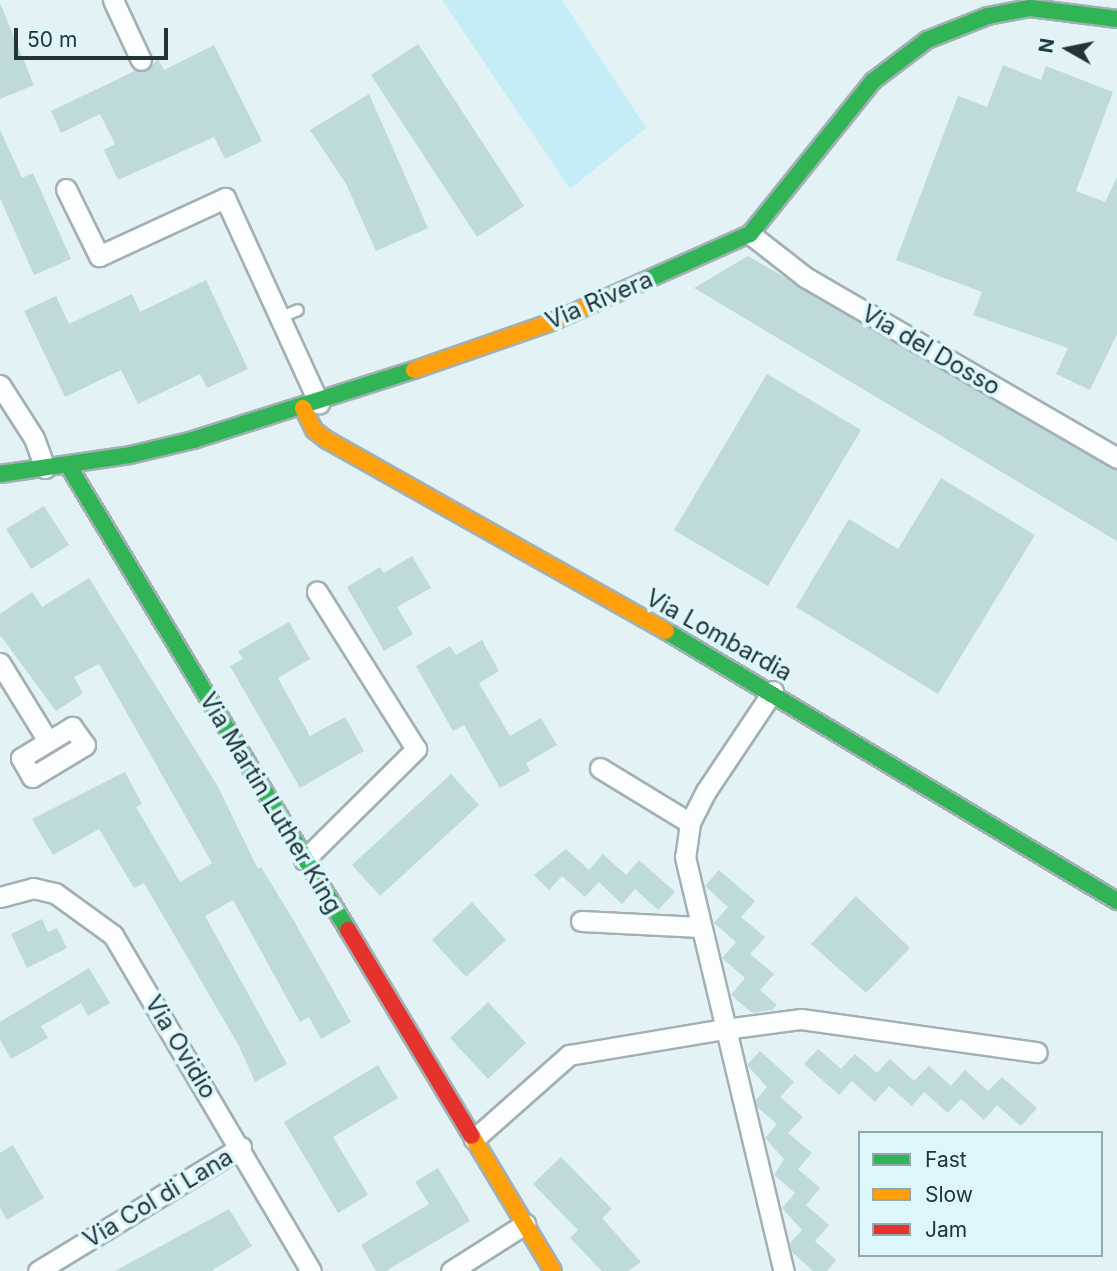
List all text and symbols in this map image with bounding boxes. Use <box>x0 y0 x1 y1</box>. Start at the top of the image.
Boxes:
scale bar <box>18 14 172 58</box>
north arrow <box>1033 14 1103 84</box>
text: 50 m <box>27 27 77 52</box>
text: N <box>1034 37 1059 55</box>
street label: Via Rivera <box>541 265 657 335</box>
street label: Via del Dosso <box>857 299 1005 401</box>
street label: Via Lombardia <box>641 583 797 687</box>
street label: Via Martin Luther King <box>194 687 348 919</box>
street label: Via Ovidio <box>139 990 223 1104</box>
legend <box>858 1131 1103 1257</box>
street label: Via Col di Lana <box>78 1142 238 1254</box>
text: Fast <box>925 1147 967 1172</box>
text: Slow <box>925 1182 973 1207</box>
text: Jam <box>925 1217 967 1242</box>

